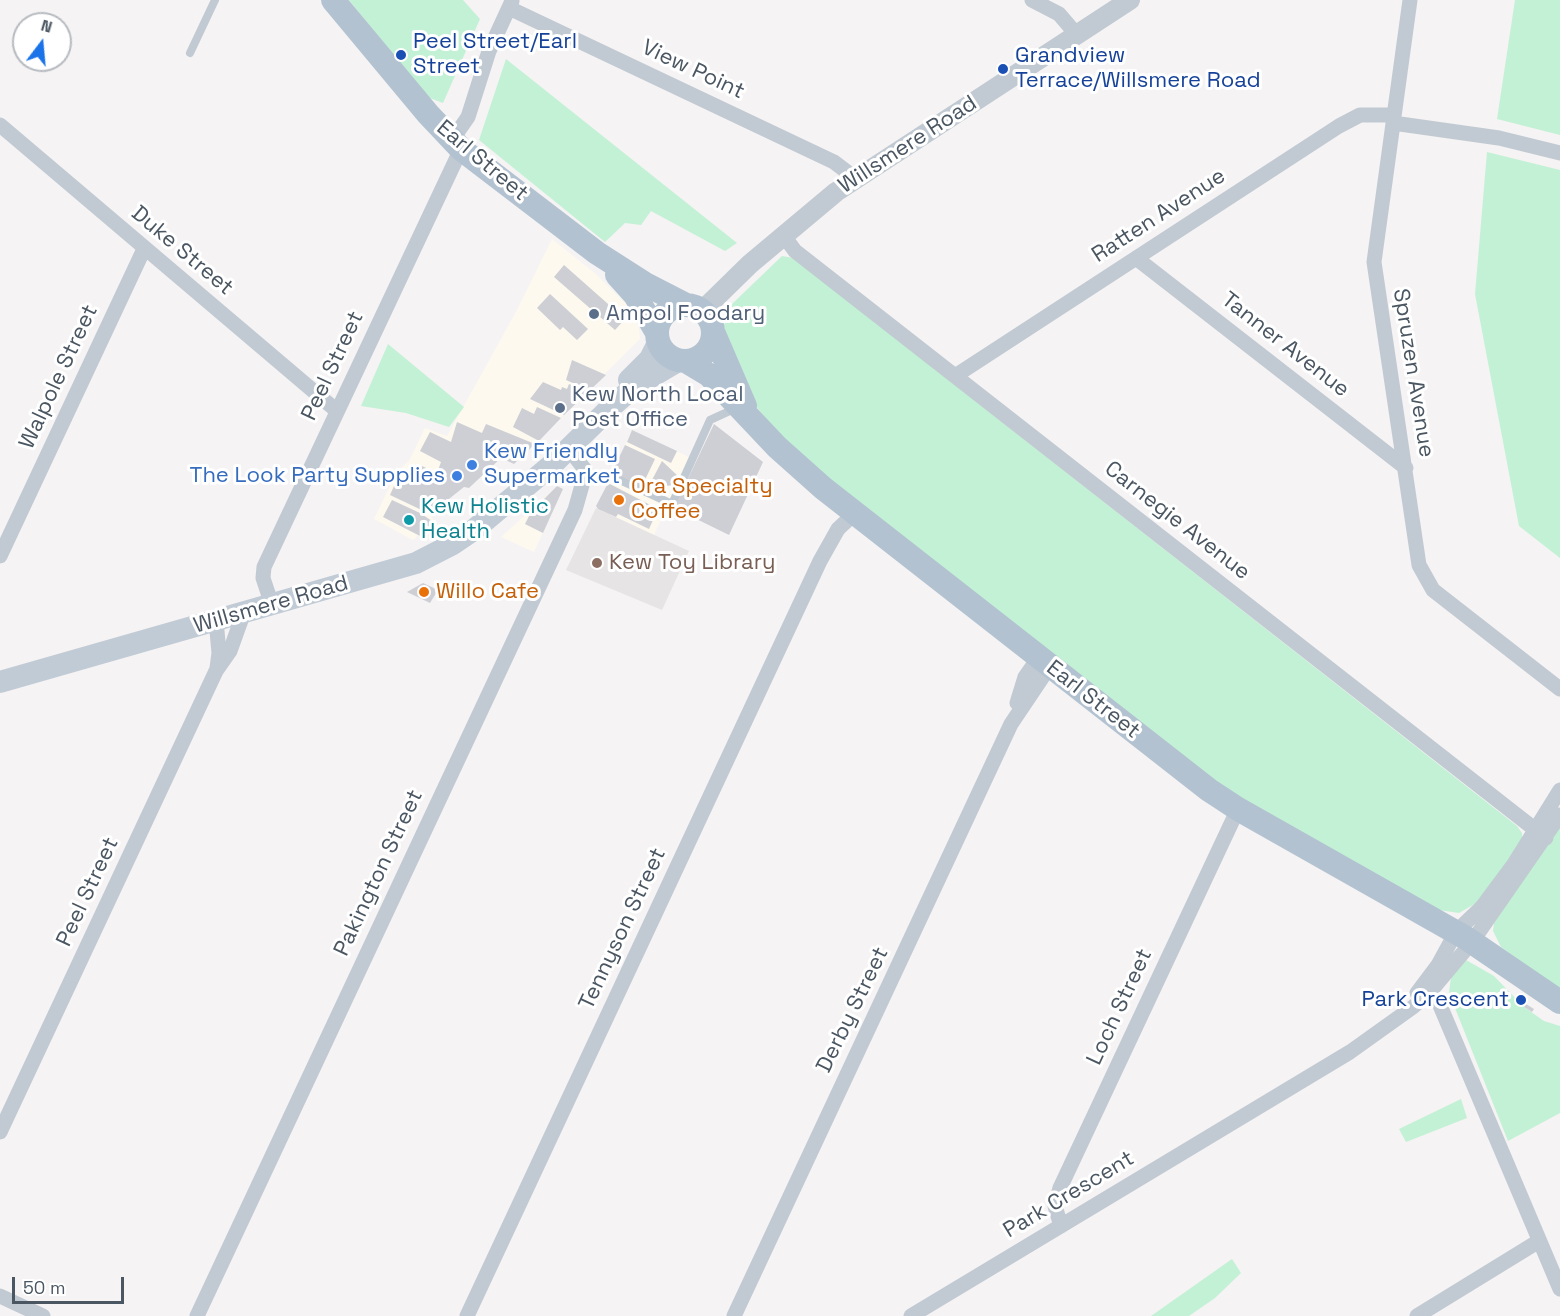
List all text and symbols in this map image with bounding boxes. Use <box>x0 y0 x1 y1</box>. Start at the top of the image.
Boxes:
north arrow <box>12 12 72 72</box>
text: N <box>38 15 55 38</box>
place label: Peel Street/Earl Street <box>413 29 577 80</box>
street label: View Point <box>637 35 749 105</box>
place label: Grandview Terrace/Willsmere Road <box>1015 43 1261 94</box>
marker: Peel Street/Earl Street <box>394 48 408 62</box>
marker: Grandview Terrace/Willsmere Road <box>996 62 1010 76</box>
street label: Willsmere Road <box>834 90 982 200</box>
street label: Earl Street <box>431 115 533 207</box>
street label: Ratten Avenue <box>1087 163 1231 269</box>
street label: Duke Street <box>126 201 238 301</box>
street label: Tanner Avenue <box>1216 287 1354 403</box>
street label: Spruzen Avenue <box>1387 287 1439 459</box>
street label: Walpole Street <box>14 301 104 453</box>
place label: Ampol Foodary <box>606 301 765 327</box>
street label: Peel Street <box>296 307 370 425</box>
marker: Ampol Foodary <box>587 307 601 321</box>
place label: Kew North Local Post Office <box>572 382 744 434</box>
marker: Kew North Local Post Office <box>553 401 567 415</box>
place label: Kew Friendly Supermarket <box>484 439 620 490</box>
street label: Carnegie Avenue <box>1099 456 1255 586</box>
marker: Kew Friendly Supermarket <box>465 458 479 472</box>
place label: The Look Party Supplies <box>189 463 445 489</box>
marker: The Look Party Supplies <box>450 469 464 483</box>
place label: Ora Specialty Coffee <box>631 474 773 526</box>
marker: Ora Specialty Coffee <box>612 493 626 507</box>
place label: Kew Holistic Health <box>421 494 549 546</box>
marker: Kew Holistic Health <box>402 513 416 527</box>
place label: Kew Toy Library <box>609 550 775 576</box>
marker: Kew Toy Library <box>590 556 604 570</box>
street label: Willsmere Road <box>191 570 351 640</box>
place label: Willo Cafe <box>436 579 539 605</box>
marker: Willo Cafe <box>417 585 431 599</box>
street label: Earl Street <box>1041 655 1145 745</box>
street label: Pakington Street <box>329 786 429 960</box>
street label: Peel Street <box>51 833 125 951</box>
street label: Tennyson Street <box>574 844 672 1014</box>
street label: Derby Street <box>811 943 895 1077</box>
street label: Loch Street <box>1082 945 1158 1069</box>
place label: Park Crescent <box>1361 987 1509 1013</box>
marker: Park Crescent <box>1514 993 1528 1007</box>
street label: Park Crescent <box>999 1146 1139 1244</box>
scale bar <box>15 1265 128 1303</box>
text: 50 m <box>23 1276 65 1299</box>

